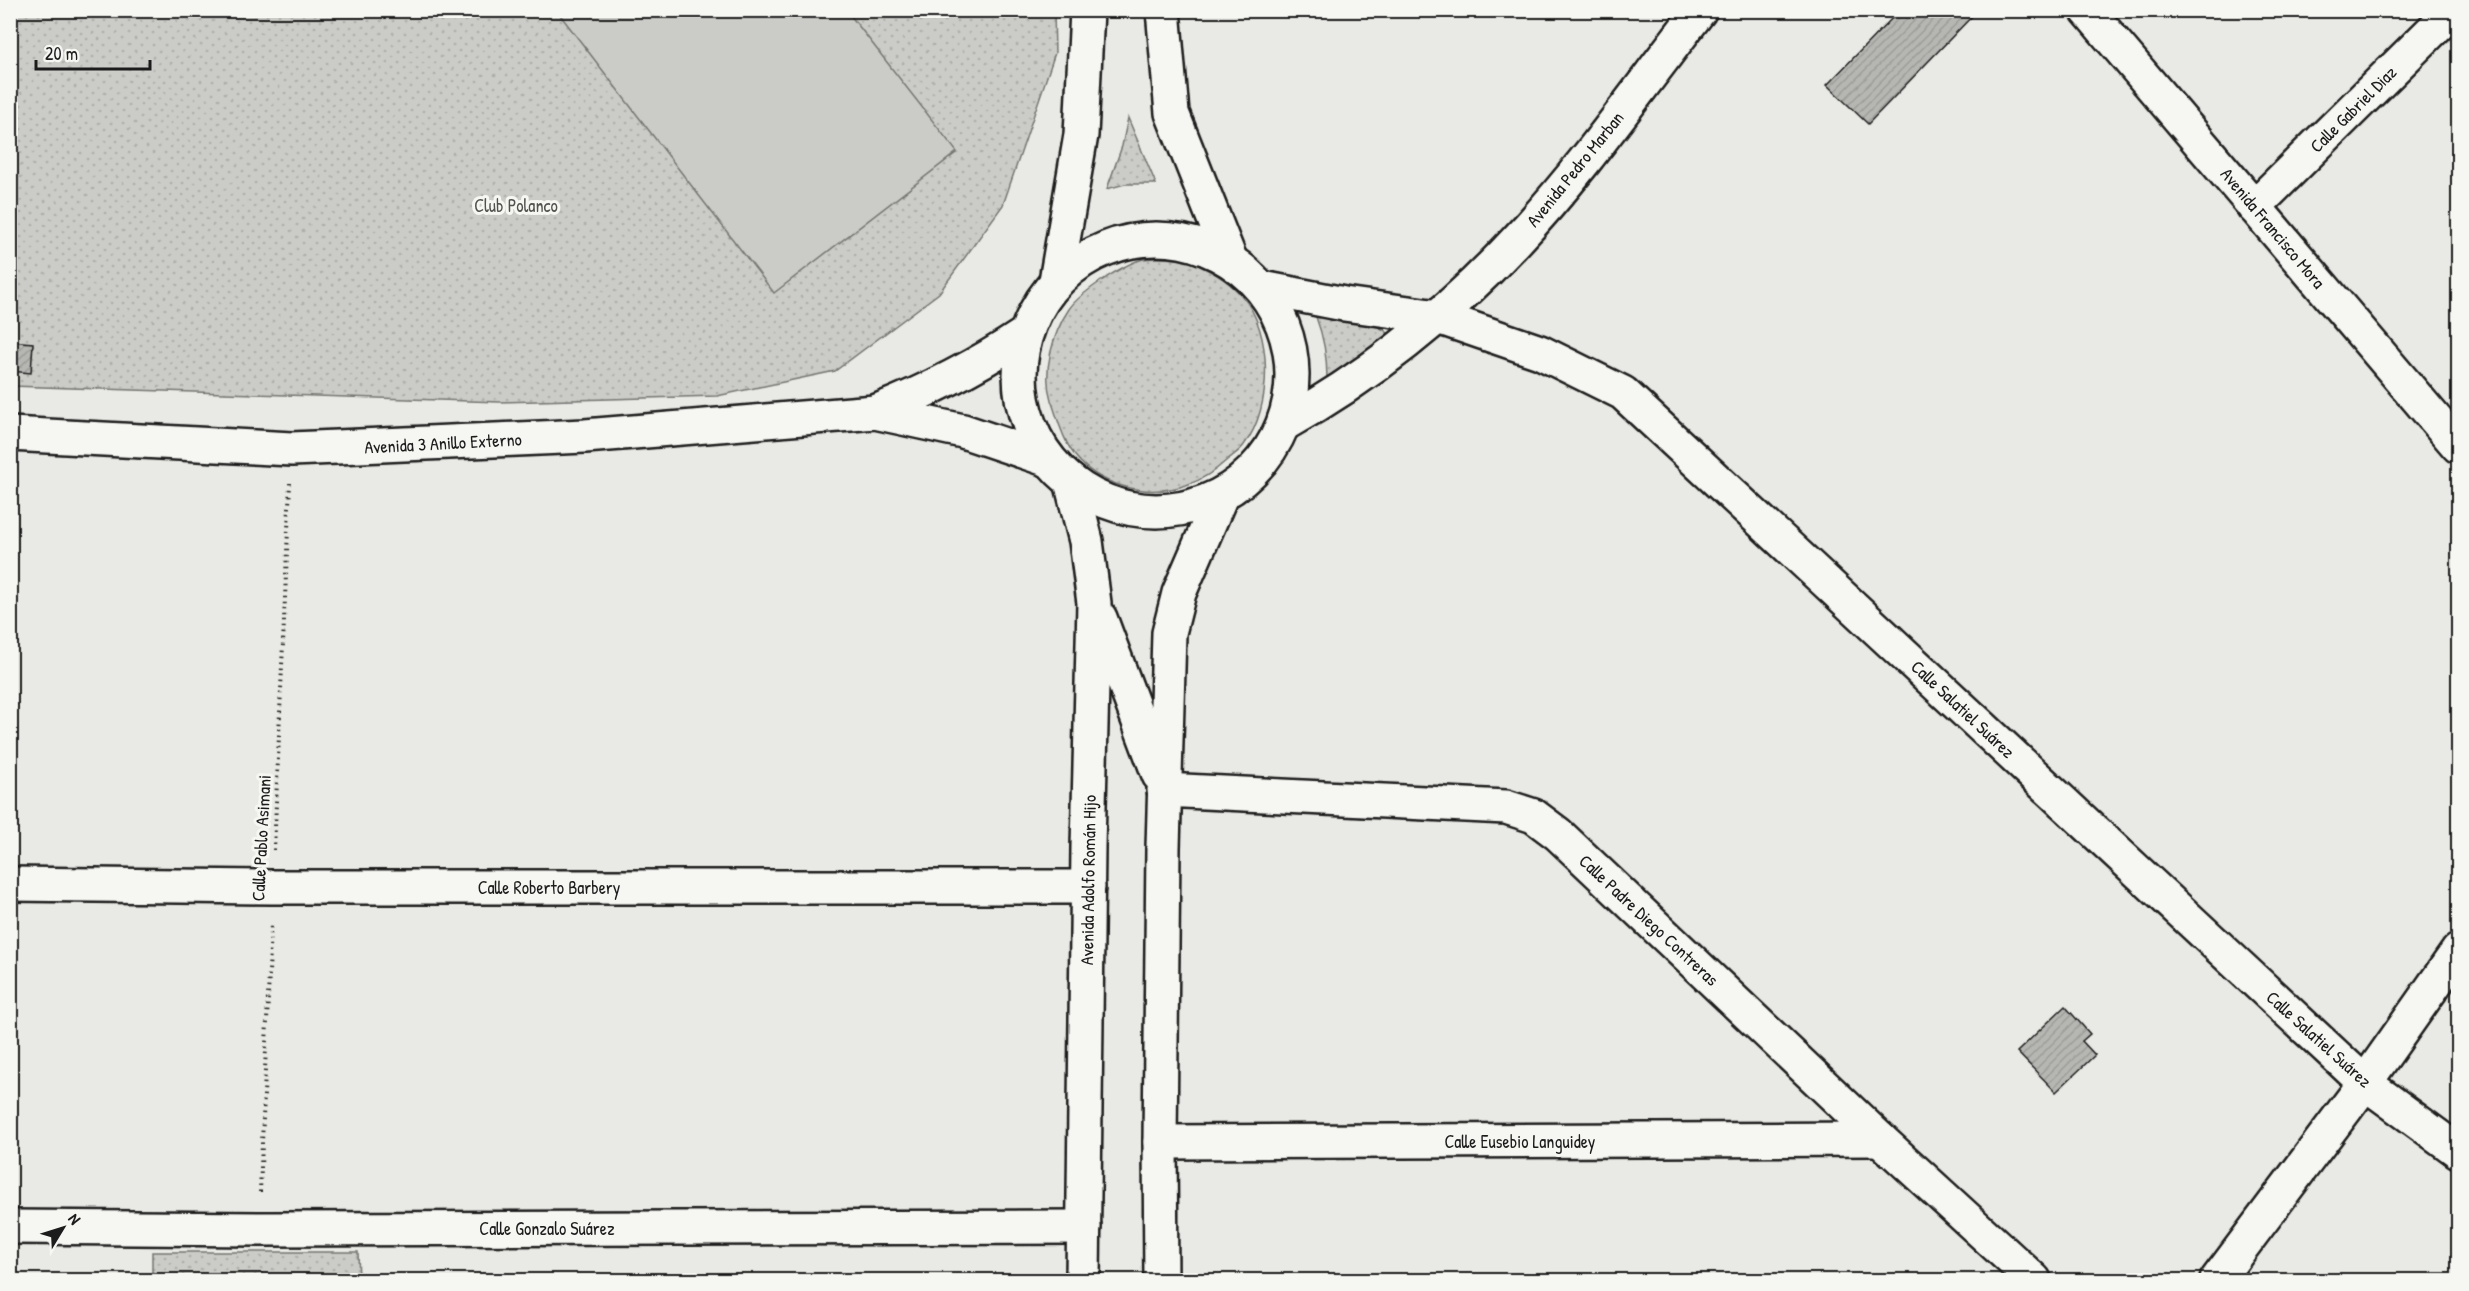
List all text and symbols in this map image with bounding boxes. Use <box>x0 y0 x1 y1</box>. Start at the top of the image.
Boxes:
scale bar <box>36 33 150 71</box>
text: 20 m <box>45 41 78 66</box>
street label: Calle Gabriel Diaz <box>2304 60 2402 158</box>
street label: Avenida Pedro Marban <box>1521 106 1629 232</box>
street label: Avenida Francisco Mora <box>2215 162 2331 294</box>
park label: Club Polanco <box>474 193 558 218</box>
street label: Avenida 3 Anillo Externo <box>364 426 522 460</box>
street label: Calle Salatiel Suárez <box>1906 654 2021 764</box>
street label: Calle Pablo Asimani <box>245 774 277 902</box>
street label: Avenida Adolfo Román Hijo <box>1074 795 1102 965</box>
street label: Calle Padre Diego Contreras <box>1574 849 1724 991</box>
street label: Calle Roberto Barbery <box>478 875 621 900</box>
street label: Calle Salatiel Suárez <box>2261 985 2377 1093</box>
street label: Calle Eusebio Languidey <box>1444 1129 1596 1154</box>
north arrow <box>33 1198 93 1258</box>
text: N <box>64 1209 86 1229</box>
street label: Calle Gonzalo Suárez <box>479 1216 615 1241</box>

